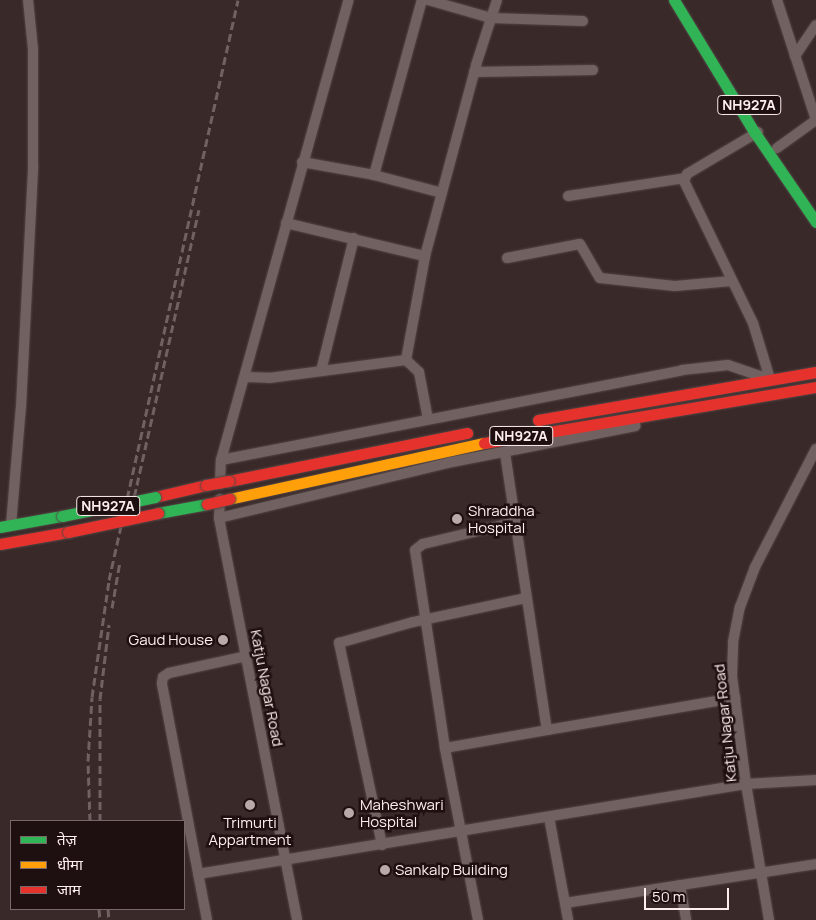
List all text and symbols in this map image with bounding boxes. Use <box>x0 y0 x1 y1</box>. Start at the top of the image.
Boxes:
road number: NH927A <box>716 94 782 116</box>
road number: NH927A <box>488 424 554 448</box>
road number: NH927A <box>76 494 140 518</box>
place label: Shraddha Hospital <box>468 501 535 536</box>
marker: Shraddha Hospital <box>450 512 464 526</box>
street label: Katju Nagar Road <box>247 628 287 748</box>
place label: Gaud House <box>129 631 213 649</box>
marker: Gaud House <box>217 634 229 646</box>
street label: Katju Nagar Road <box>710 663 740 783</box>
place label: Maheshwari Hospital <box>360 795 444 830</box>
marker: Trimurti Appartment <box>244 799 256 811</box>
marker: Maheshwari Hospital <box>342 806 356 820</box>
place label: Trimurti Appartment <box>208 813 292 848</box>
legend <box>10 820 185 910</box>
text: तेज़ <box>57 829 77 850</box>
text: धीमा <box>57 854 83 875</box>
place label: Sankalp Building <box>395 861 508 879</box>
marker: Sankalp Building <box>379 864 391 876</box>
scale bar <box>646 878 731 910</box>
text: जाम <box>57 879 81 900</box>
text: 50 m <box>652 886 686 907</box>

